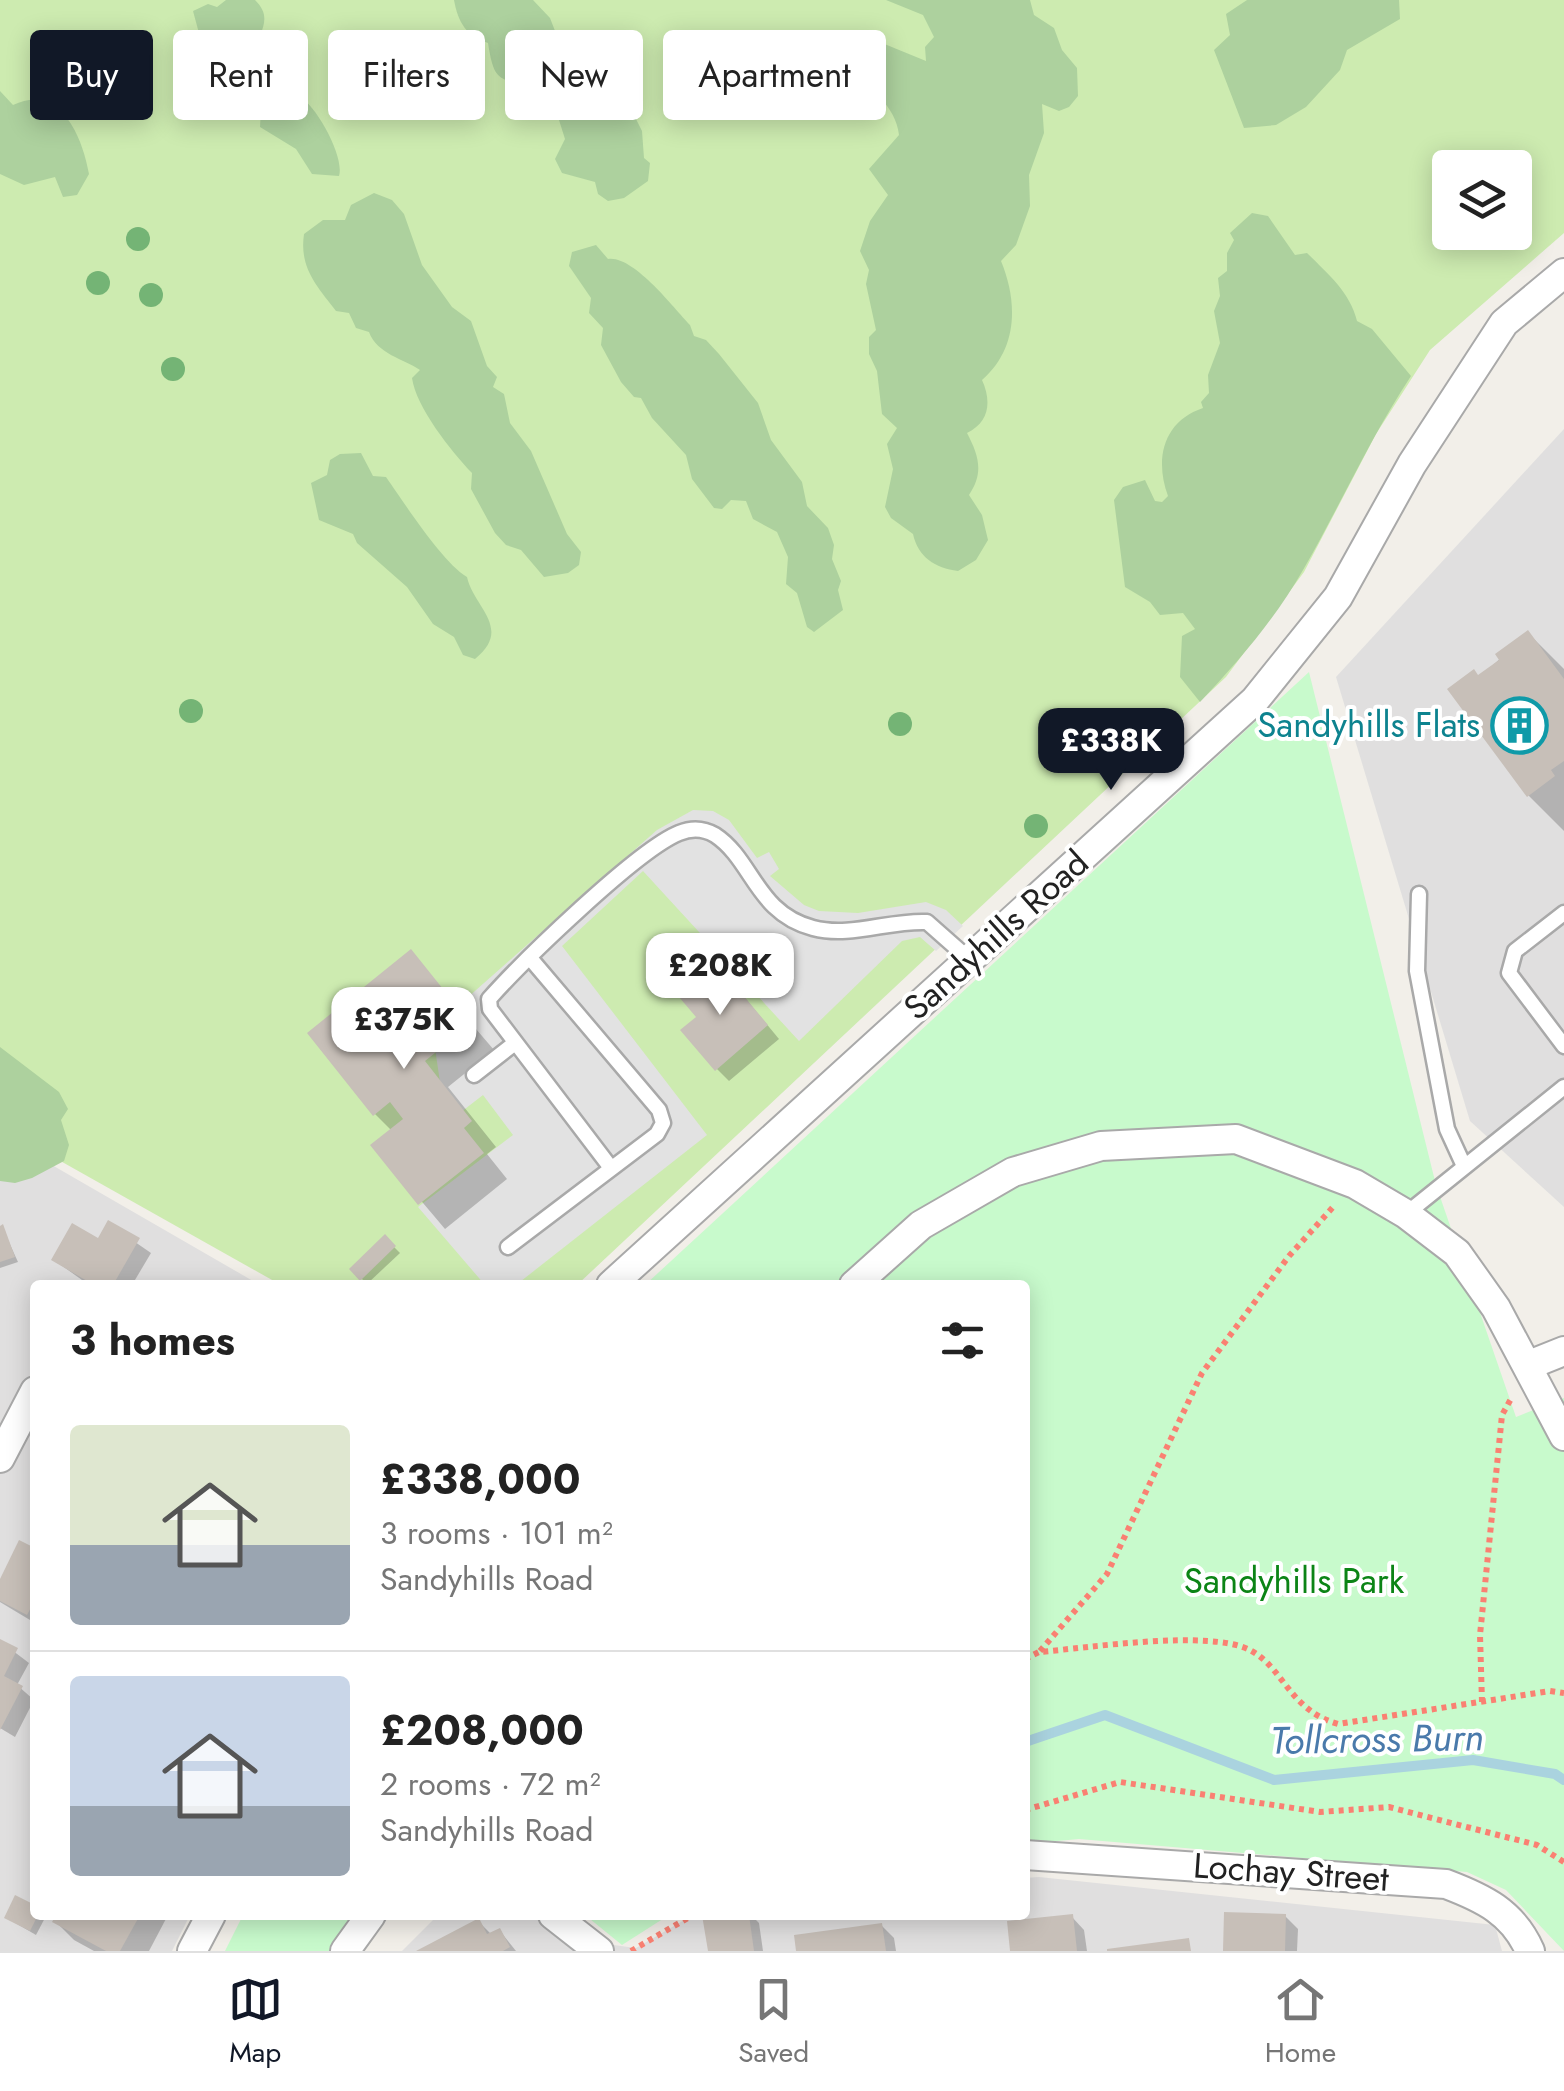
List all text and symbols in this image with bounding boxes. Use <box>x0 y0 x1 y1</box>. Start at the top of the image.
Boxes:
chip: Buy <box>30 30 153 120</box>
chip: Rent <box>173 30 308 120</box>
chip: Filters <box>328 30 485 120</box>
chip: New <box>505 30 643 120</box>
chip: Apartment <box>663 30 886 120</box>
map controls <box>1432 150 1532 250</box>
button: layers <box>1432 150 1532 250</box>
building icon: Sandyhills Flats <box>1489 695 1549 755</box>
place label: Sandyhills Flats <box>1257 700 1480 750</box>
pin: £338K <box>1041 708 1181 793</box>
text: £338K <box>1060 717 1162 763</box>
street label: Sandyhills Road <box>893 838 1099 1032</box>
pin: £208K <box>650 933 790 1018</box>
text: £208K <box>668 942 772 988</box>
pin: £375K <box>334 987 474 1072</box>
text: £375K <box>353 996 455 1042</box>
text: 3 homes <box>70 1310 235 1371</box>
icon: filters <box>935 1313 990 1368</box>
text: £338,000 <box>380 1449 581 1510</box>
icon: home <box>150 1465 270 1585</box>
text: 3 rooms · 101 m² <box>380 1510 613 1556</box>
text: Sandyhills Road <box>380 1556 593 1602</box>
park label: Sandyhills Park <box>1184 1556 1405 1606</box>
text: £208,000 <box>380 1700 584 1761</box>
water label: Tollcross Burn <box>1270 1709 1484 1768</box>
icon: home <box>150 1716 270 1836</box>
text: 2 rooms · 72 m² <box>380 1761 601 1807</box>
text: Sandyhills Road <box>380 1807 593 1853</box>
street label: Lochay Street <box>1191 1840 1391 1904</box>
tab: Map <box>228 1972 283 2073</box>
tab: Saved <box>738 1972 809 2073</box>
tab: Home <box>1265 1972 1336 2073</box>

